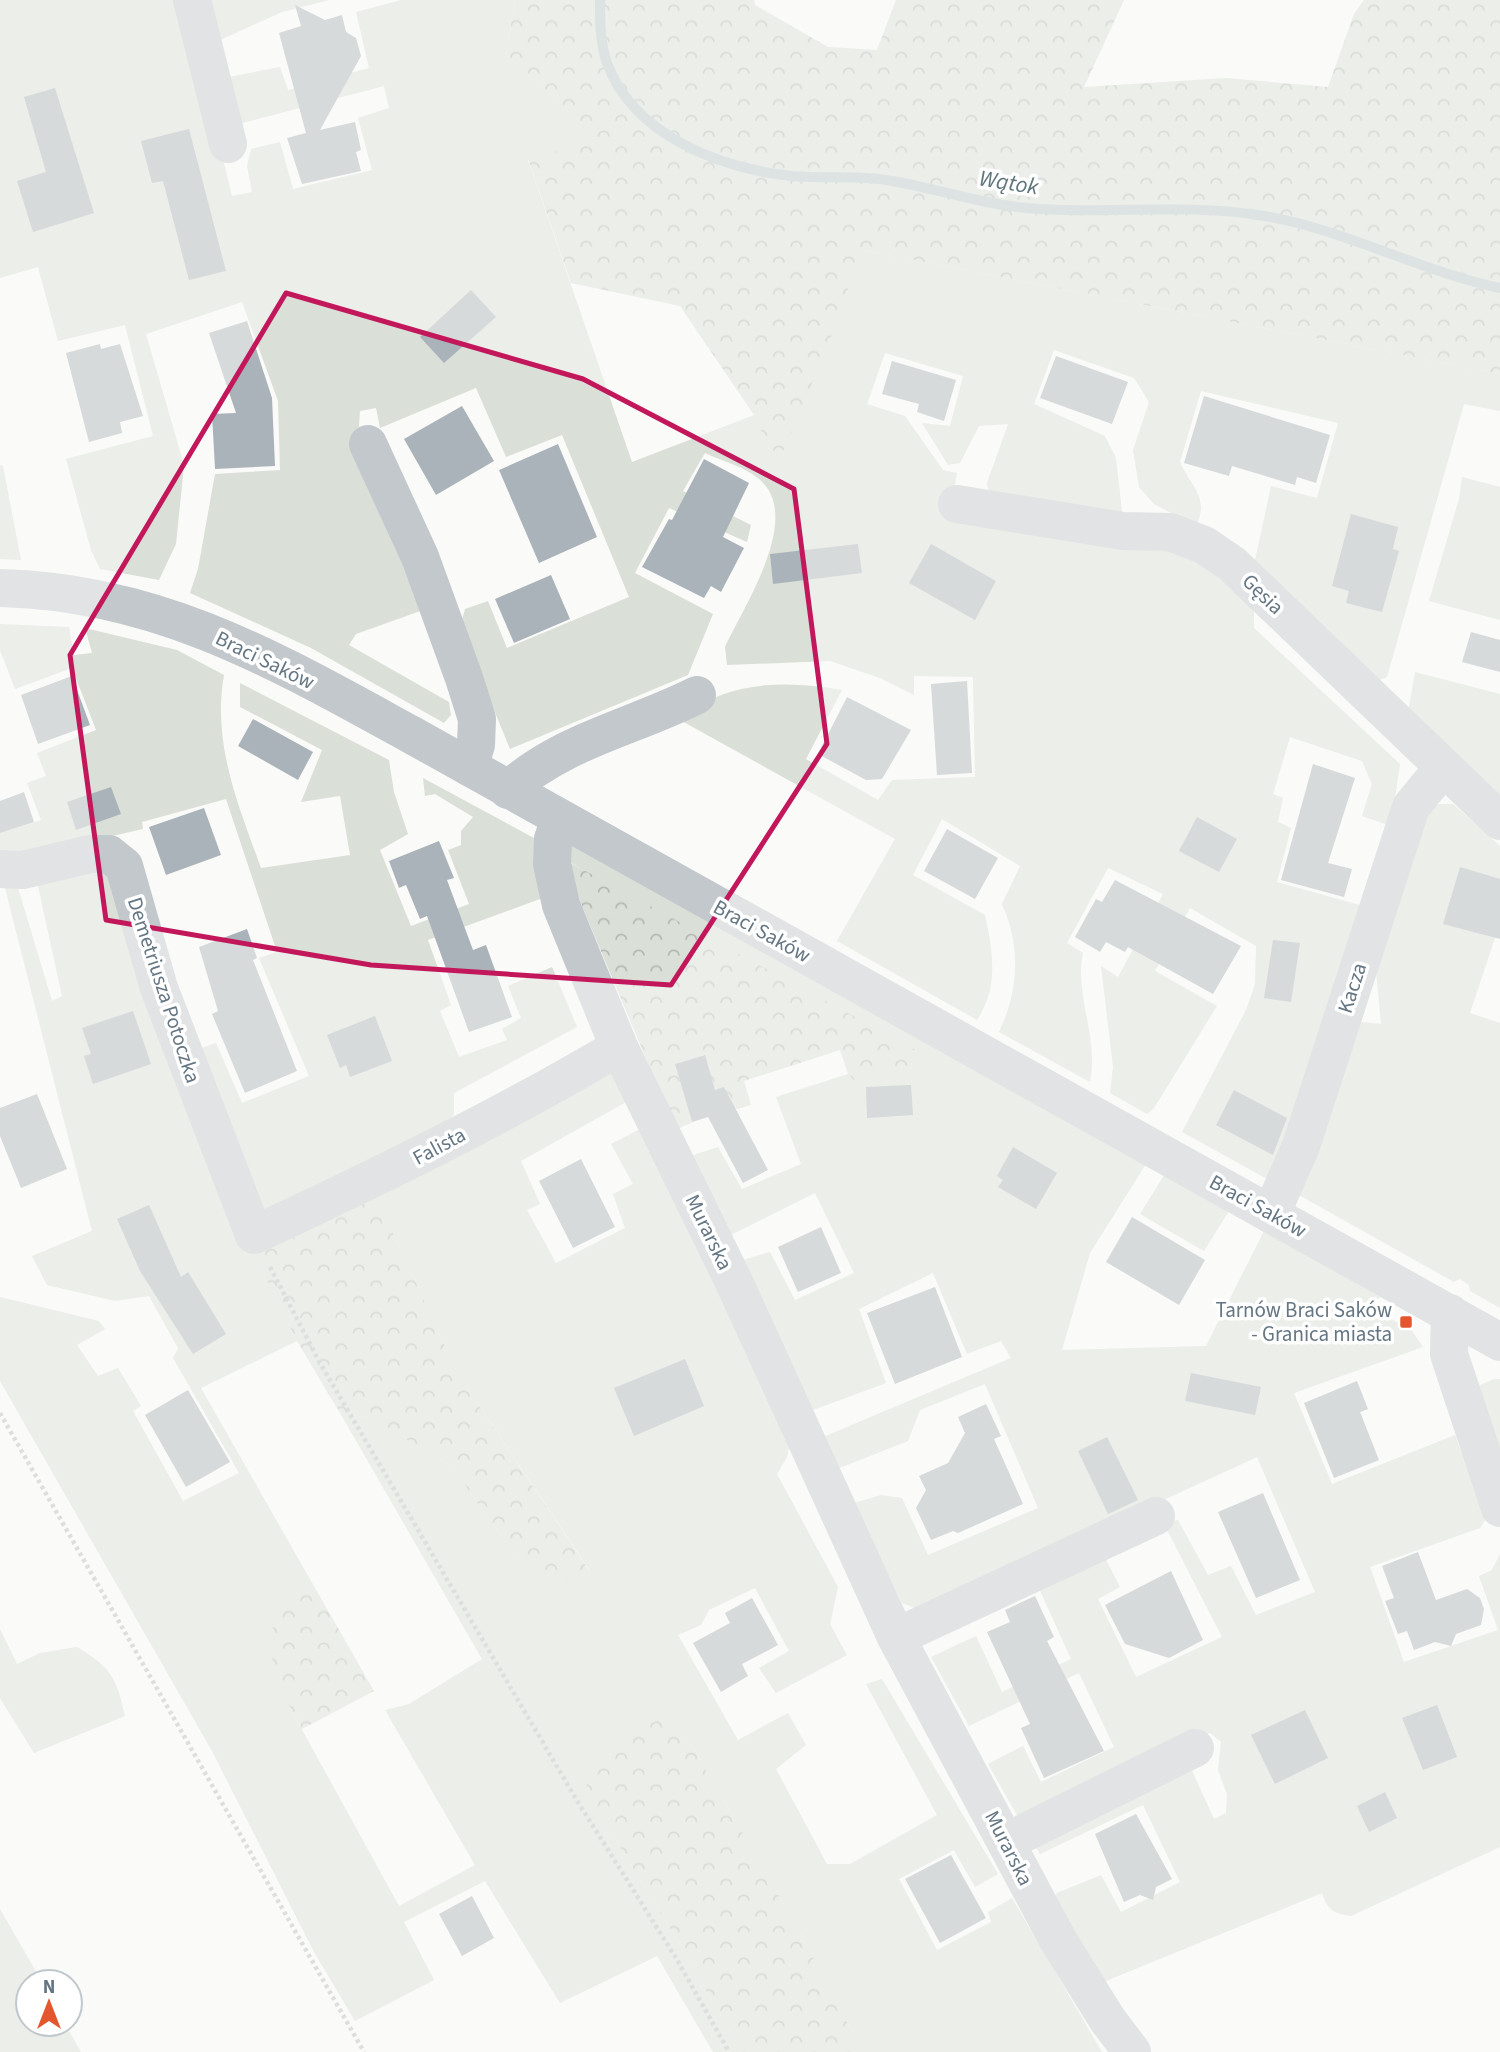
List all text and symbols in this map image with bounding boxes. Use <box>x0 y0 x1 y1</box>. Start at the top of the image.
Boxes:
water label: Wątok <box>977 162 1042 204</box>
street label: Gęsia <box>1235 567 1291 621</box>
street label: Braci Saków <box>210 623 320 697</box>
street label: Braci Saków <box>708 892 816 970</box>
street label: Demetriusza Potoczka <box>120 893 208 1087</box>
street label: Kacza <box>1330 959 1374 1017</box>
street label: Falista <box>407 1120 471 1172</box>
street label: Braci Saków <box>1204 1167 1312 1245</box>
street label: Murarska <box>678 1189 740 1275</box>
place label: Tarnów Braci Saków - Granica miasta <box>1215 1295 1392 1349</box>
marker: Tarnów Braci Saków - Granica miasta <box>1398 1314 1414 1330</box>
street label: Murarska <box>977 1805 1041 1891</box>
north arrow <box>14 1968 84 2038</box>
text: N <box>43 1974 55 2001</box>

